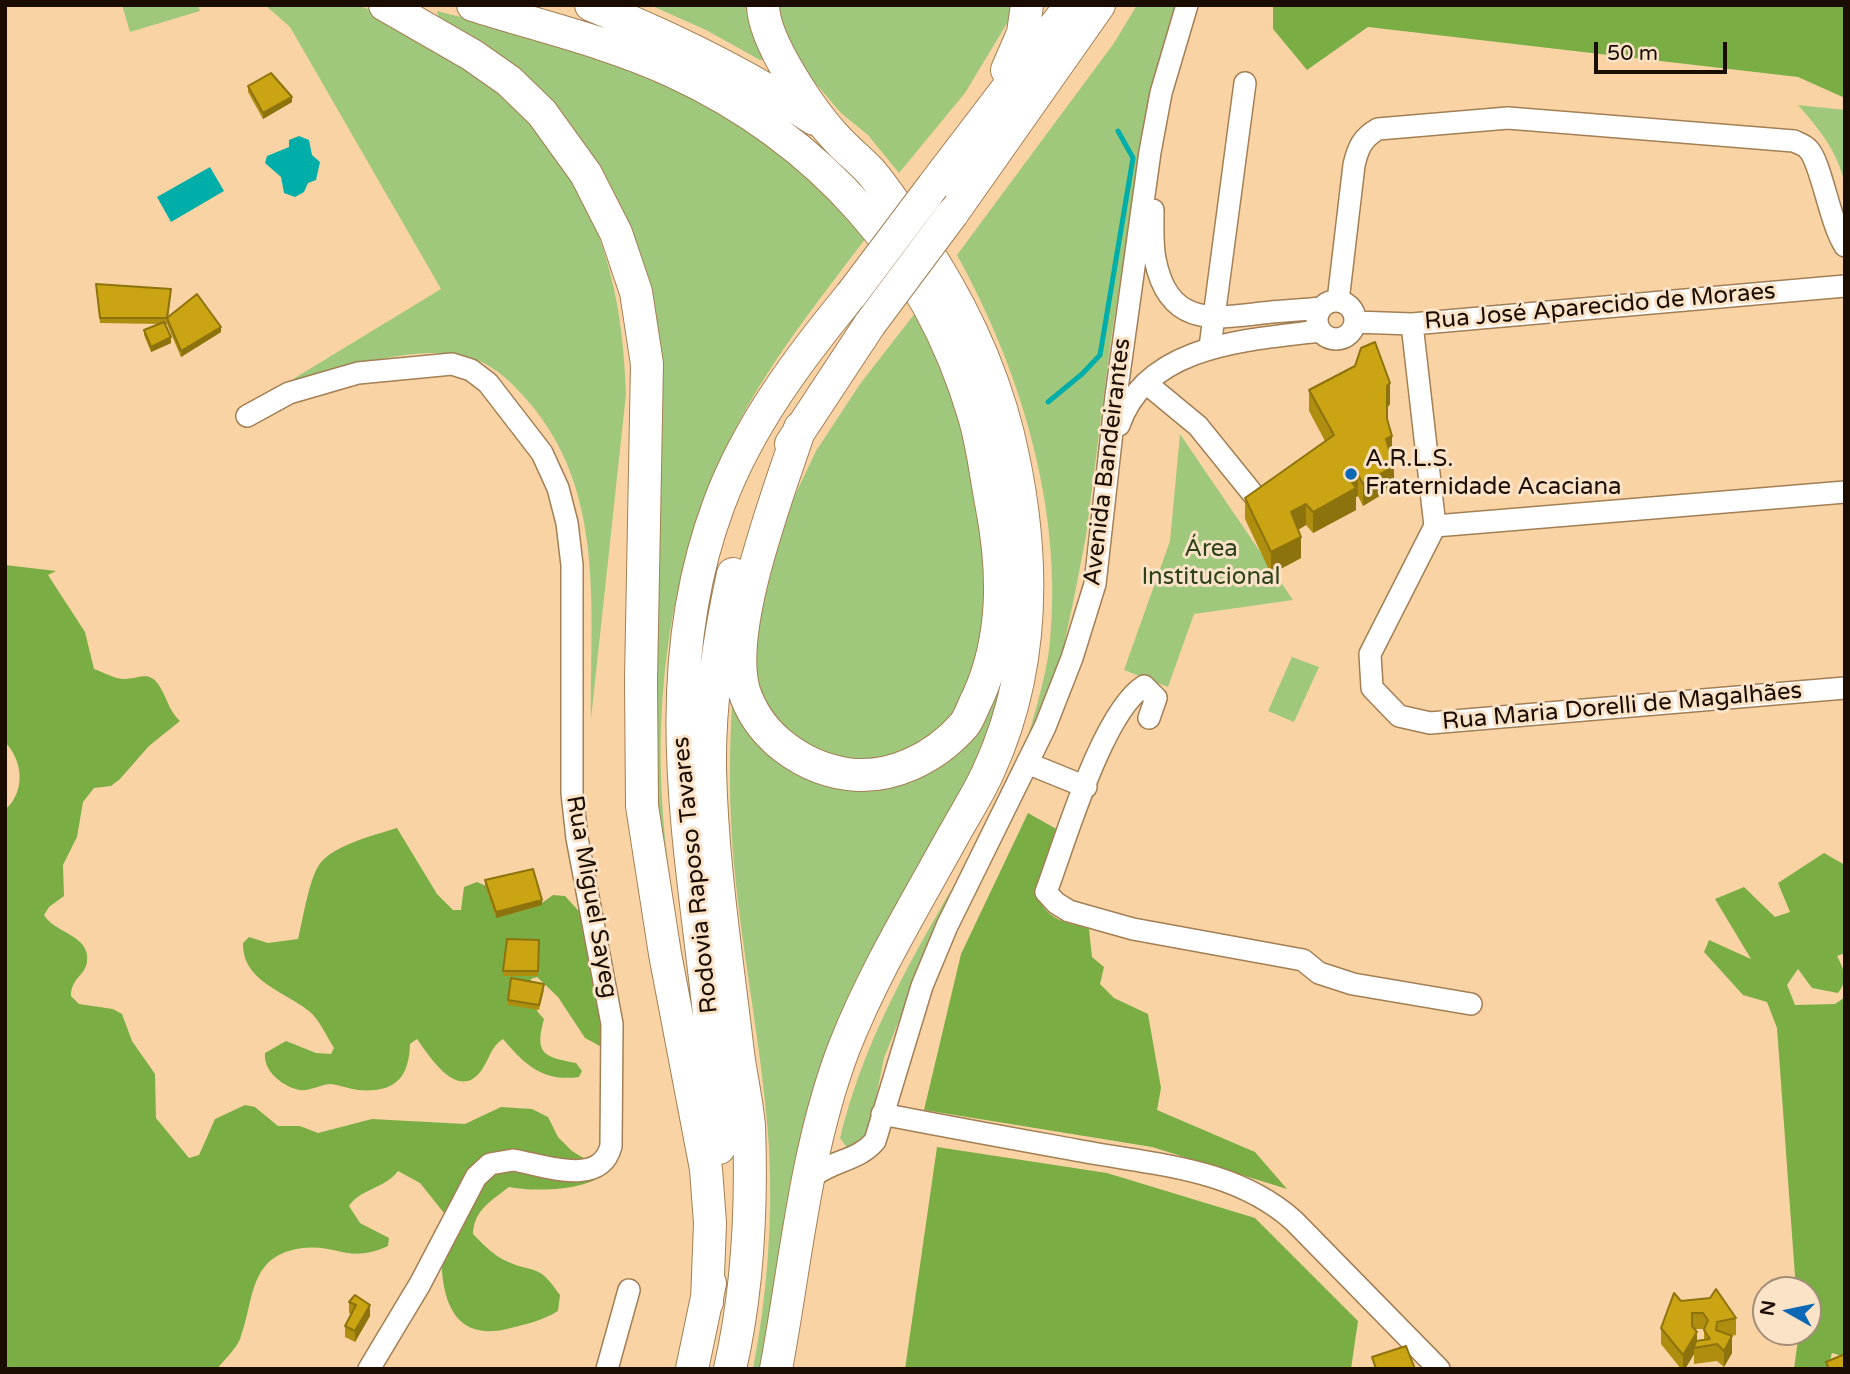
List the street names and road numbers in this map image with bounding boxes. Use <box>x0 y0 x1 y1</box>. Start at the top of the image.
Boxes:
street label: Rua José Aparecido de Moraes <box>1423 277 1777 337</box>
street label: Avenida Bandeirantes <box>1079 337 1137 587</box>
street label: Rua Maria Dorelli de Magalhães <box>1441 677 1803 737</box>
street label: Rodovia Raposo Tavares <box>667 735 725 1015</box>
street label: Rua Miguel Sayeg <box>559 793 623 1001</box>

